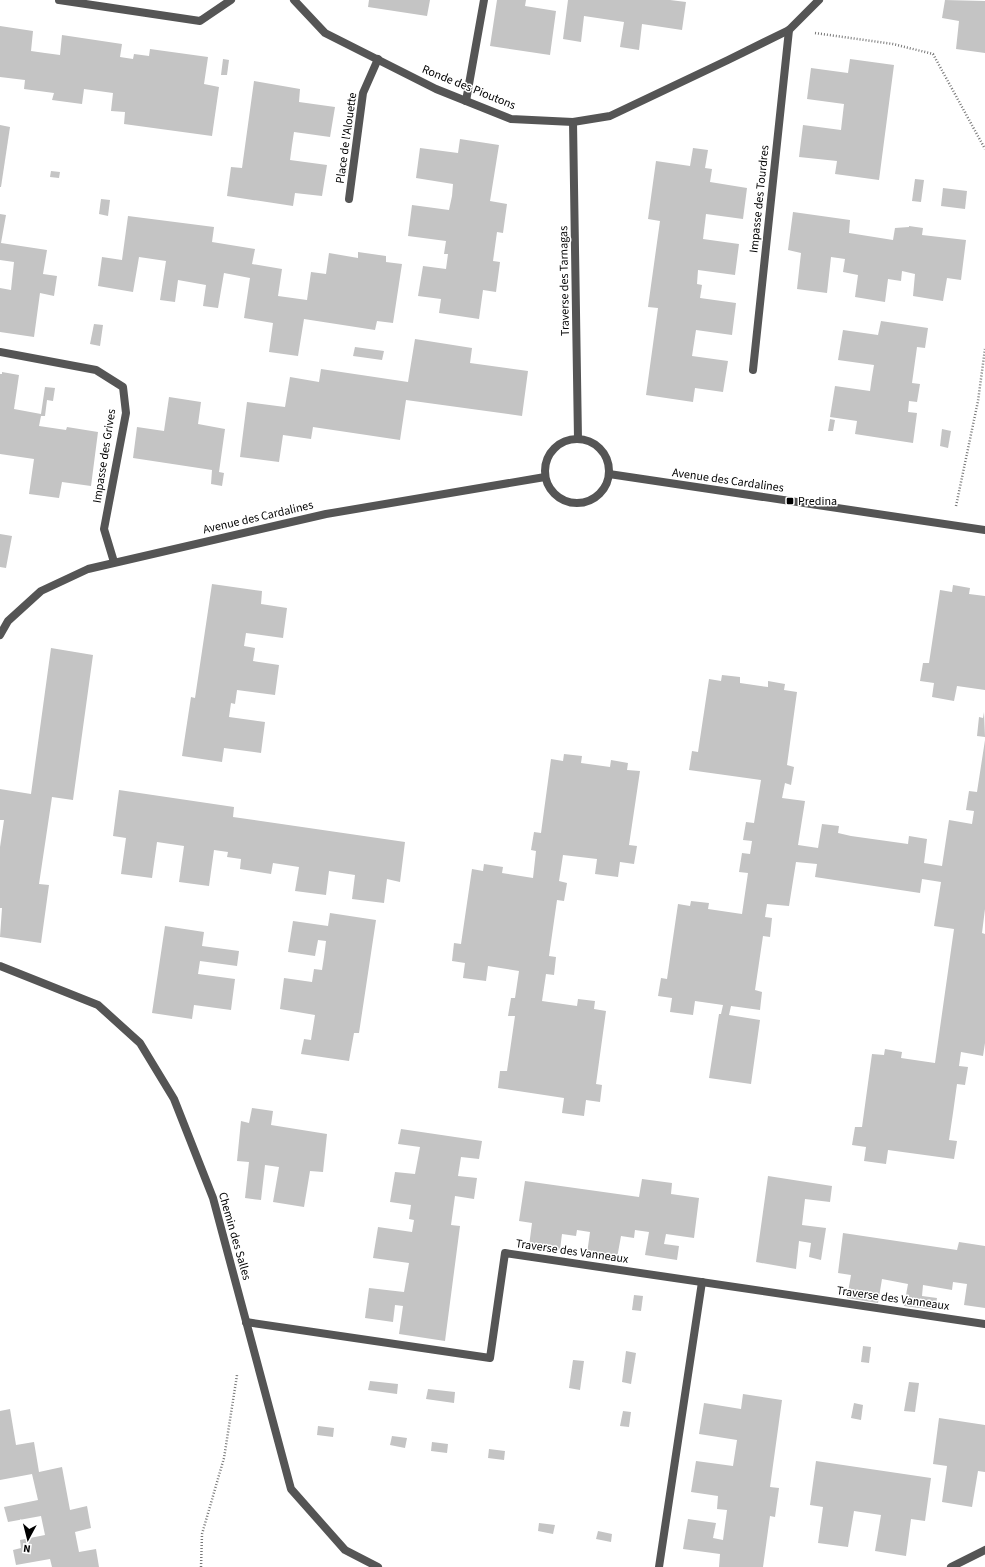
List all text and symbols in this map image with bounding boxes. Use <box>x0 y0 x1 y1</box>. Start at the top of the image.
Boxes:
street label: Ronde des Pioutons <box>419 61 518 114</box>
street label: Place de l'Alouette <box>332 91 361 185</box>
street label: Impasse des Tourdres <box>745 144 774 254</box>
street label: Traverse des Tarnagas <box>555 226 574 336</box>
street label: Impasse des Grives <box>89 408 120 504</box>
street label: Avenue des Cardalines <box>671 464 785 497</box>
place label: Predina <box>798 493 837 510</box>
marker: Predina <box>785 496 795 506</box>
street label: Avenue des Cardalines <box>201 497 315 538</box>
street label: Chemin des Salles <box>214 1190 255 1282</box>
street label: Traverse des Vanneaux <box>514 1235 630 1268</box>
street label: Traverse des Vanneaux <box>835 1282 951 1315</box>
north arrow <box>8 1519 48 1559</box>
text: N <box>22 1541 31 1556</box>

